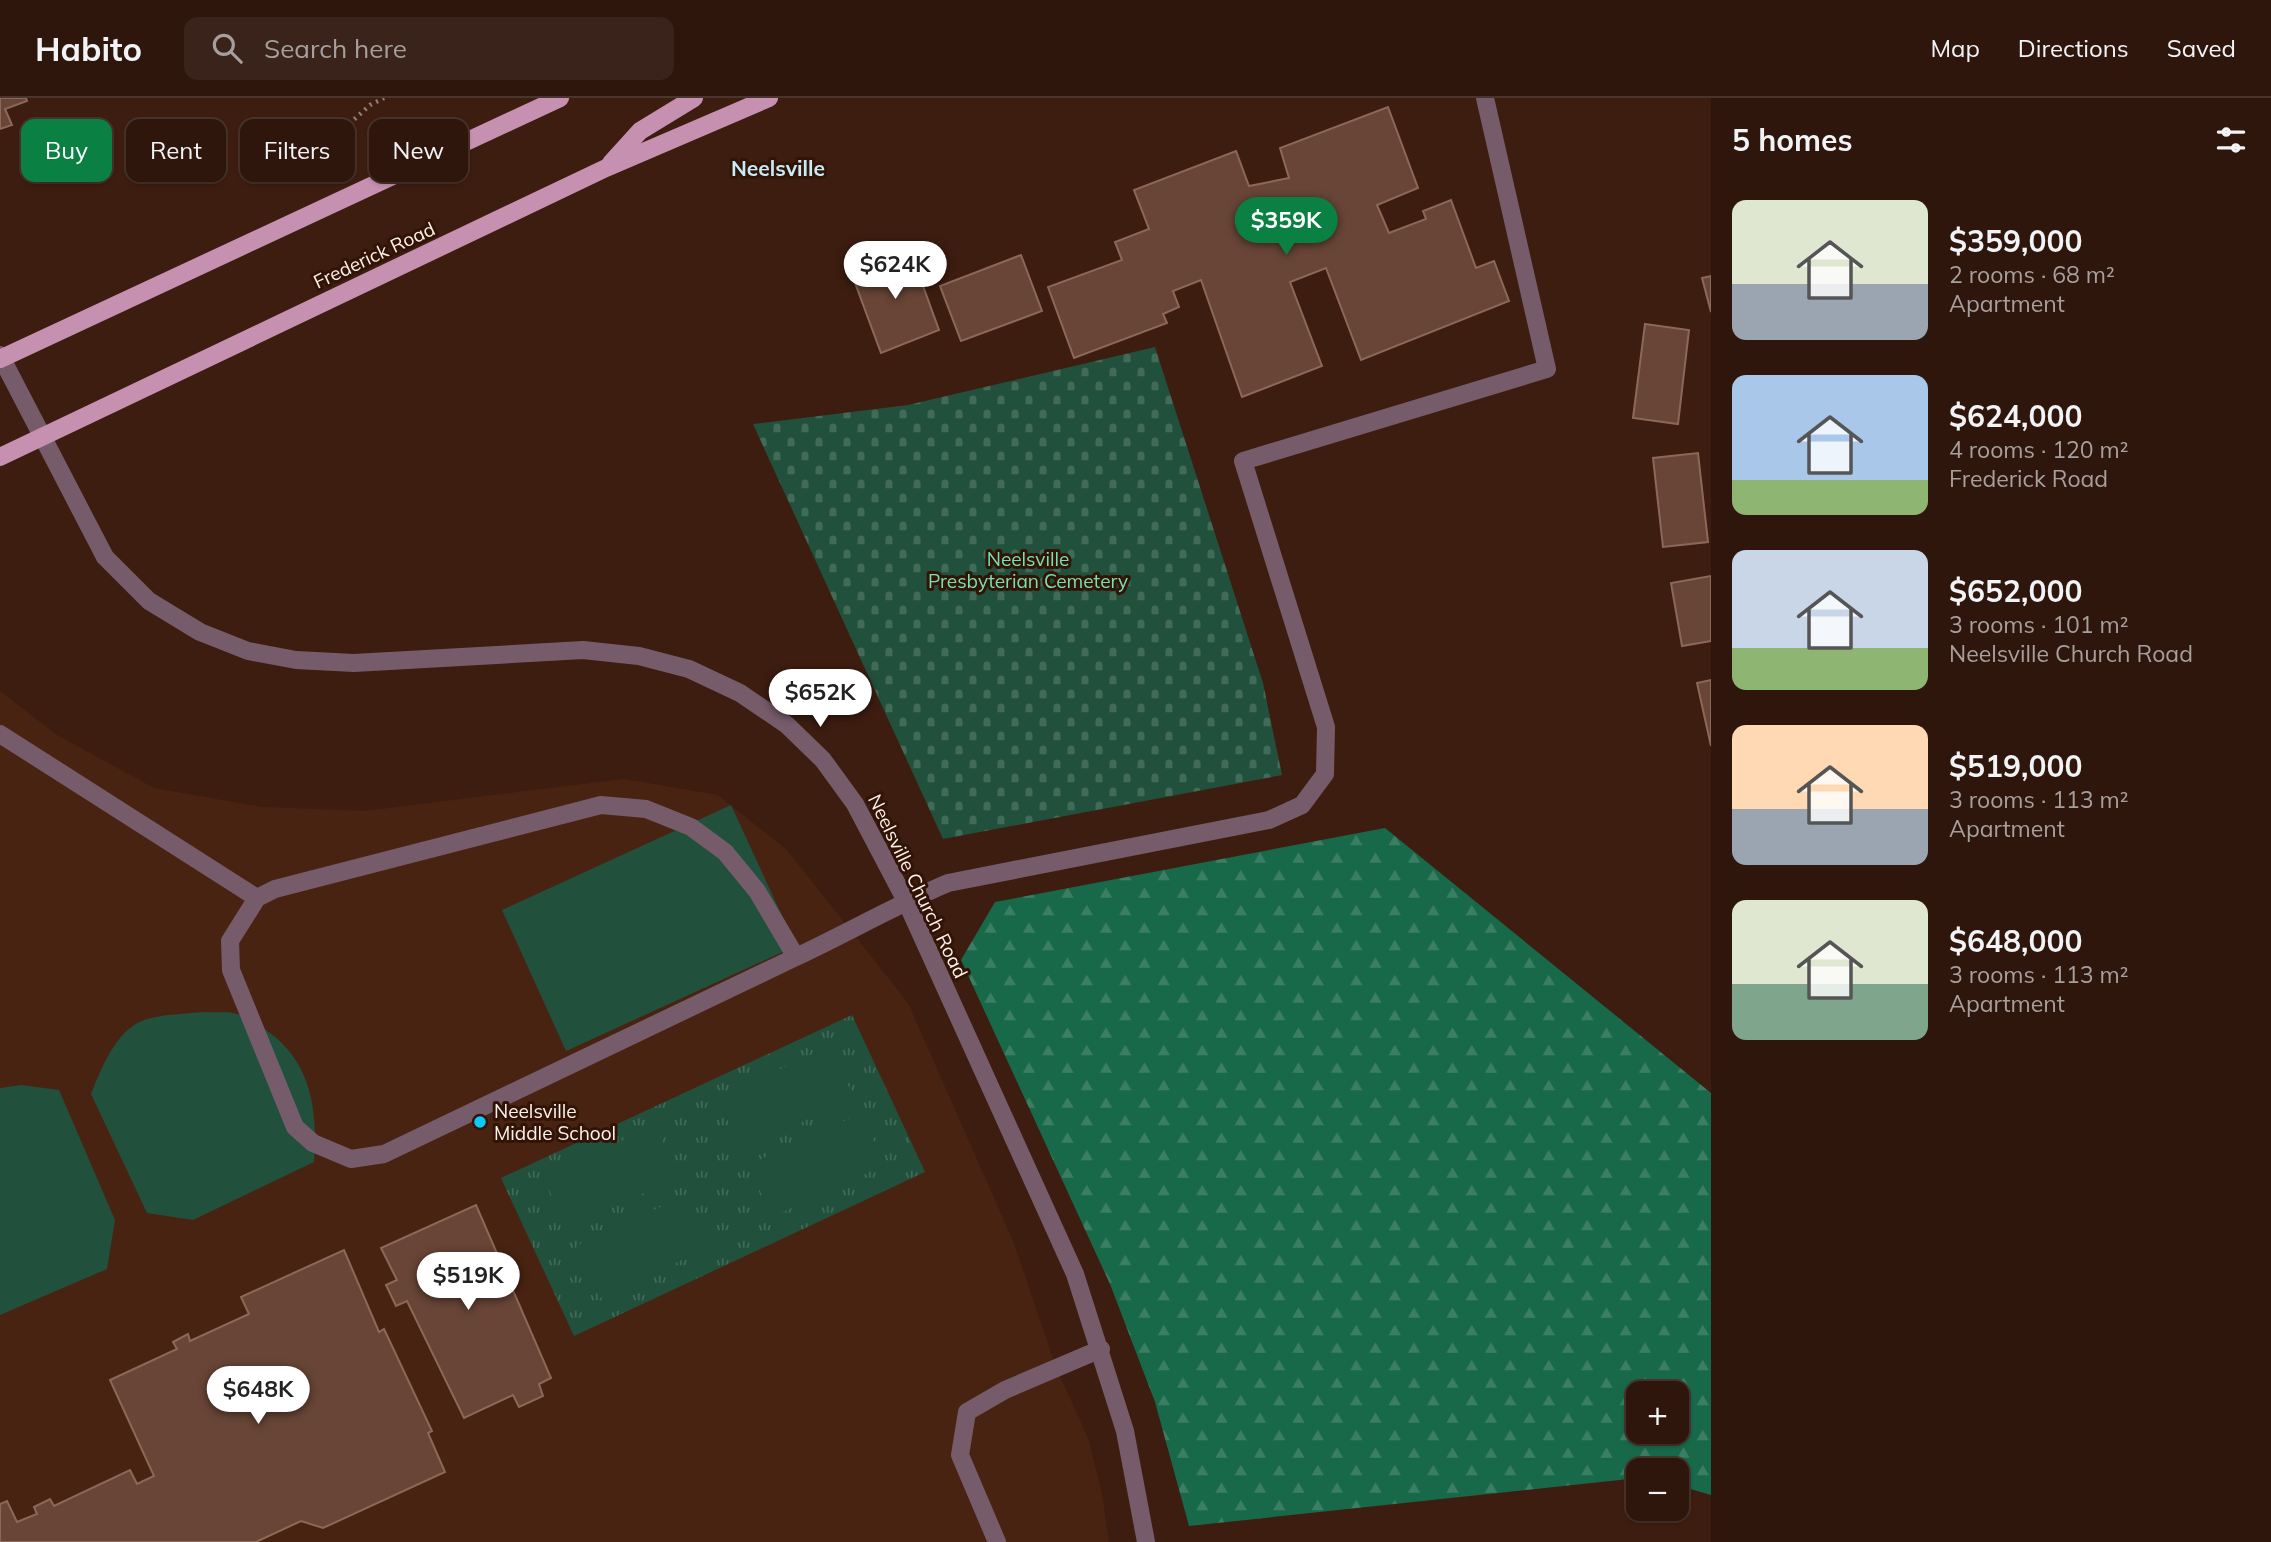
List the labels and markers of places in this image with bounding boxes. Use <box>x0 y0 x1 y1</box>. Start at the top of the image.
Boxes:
pin: $359K <box>1237 198 1335 257</box>
pin: $624K <box>846 242 944 301</box>
pin: $652K <box>771 670 869 729</box>
place label: Neelsville Middle School <box>494 1099 616 1145</box>
marker: Neelsville Middle School <box>472 1114 488 1130</box>
pin: $519K <box>419 1252 517 1312</box>
pin: $648K <box>209 1366 307 1426</box>

